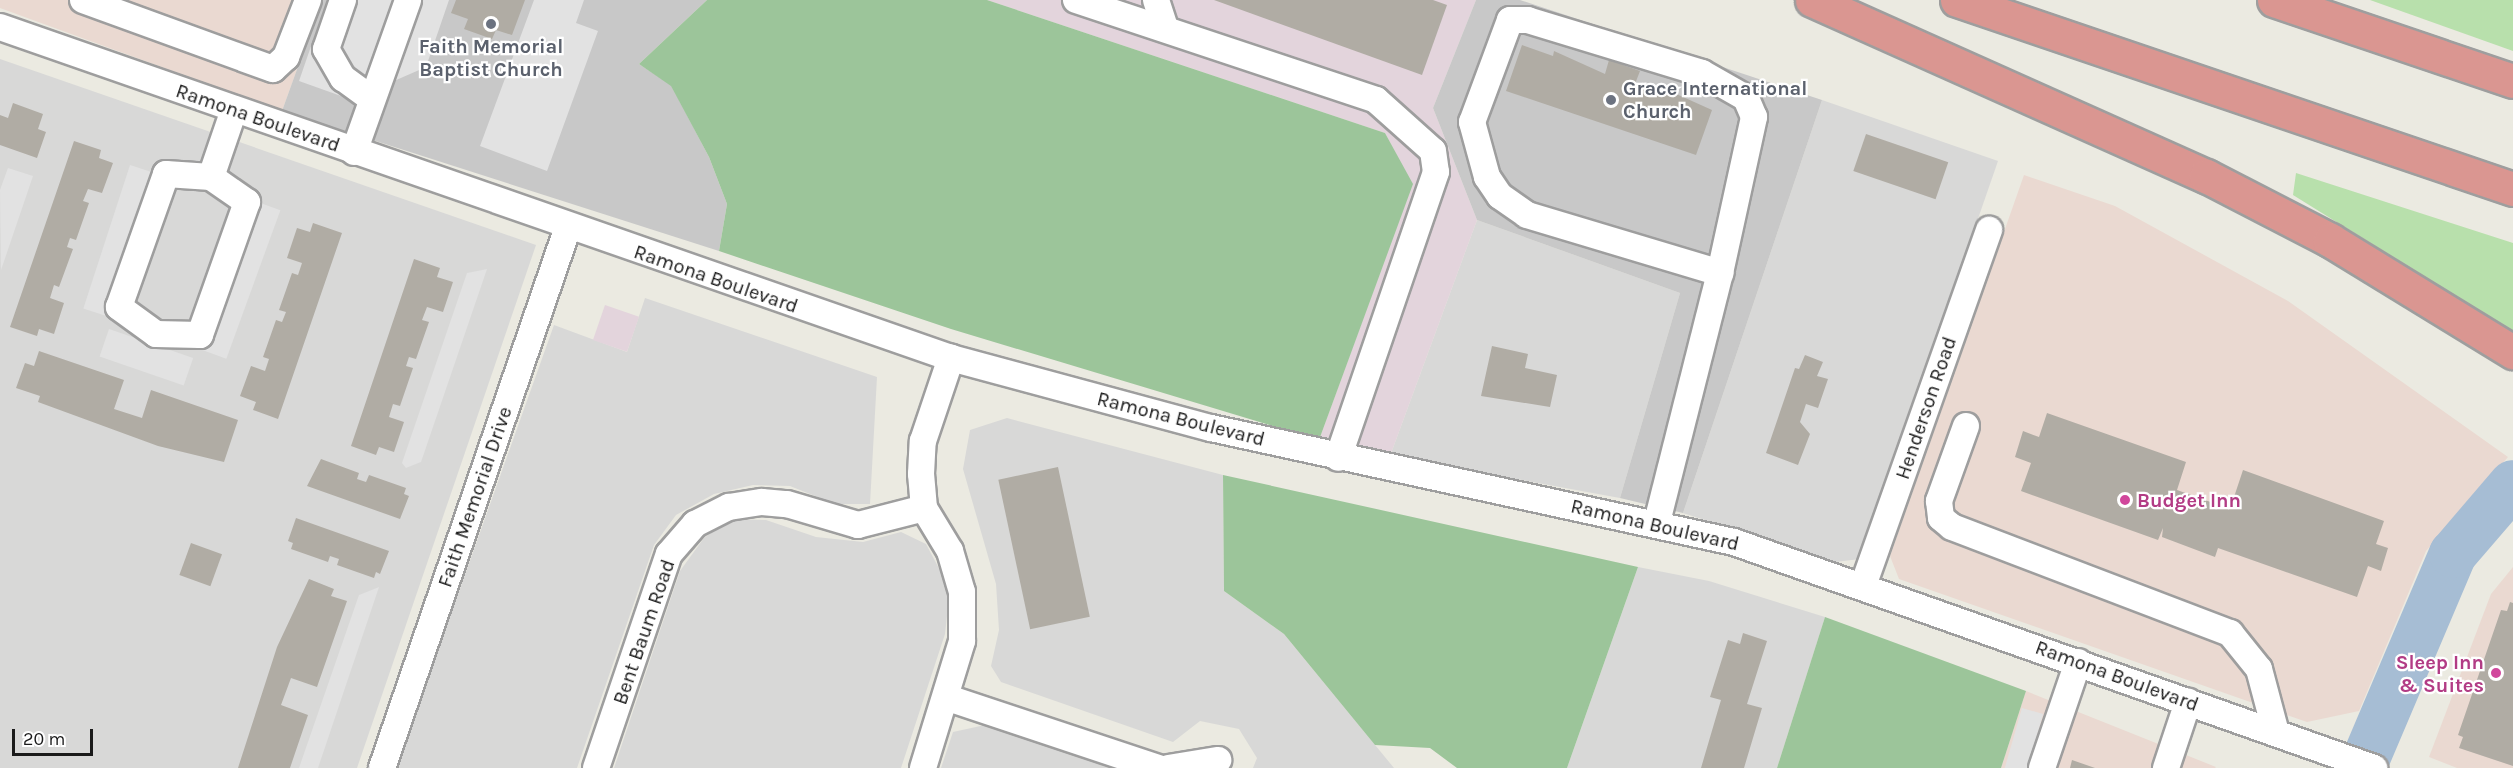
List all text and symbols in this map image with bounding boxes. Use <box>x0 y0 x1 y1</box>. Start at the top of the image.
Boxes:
marker: Faith Memorial Baptist Church <box>484 17 498 31</box>
place label: Faith Memorial Baptist Church <box>419 34 563 81</box>
place label: Grace International Church <box>1623 77 1807 124</box>
street label: Ramona Boulevard <box>173 79 343 157</box>
marker: Grace International Church <box>1604 93 1618 107</box>
street label: Ramona Boulevard <box>631 240 801 318</box>
street label: Henderson Road <box>1890 333 1962 483</box>
street label: Ramona Boulevard <box>1095 387 1267 451</box>
street label: Faith Memorial Drive <box>433 404 517 590</box>
place label: Budget Inn <box>2137 488 2241 512</box>
marker: Budget Inn <box>2118 493 2132 507</box>
street label: Ramona Boulevard <box>1568 494 1742 556</box>
street label: Bent Baum Road <box>608 556 680 708</box>
street label: Ramona Boulevard <box>2032 635 2202 717</box>
place label: Sleep Inn & Suites <box>2396 650 2484 697</box>
marker: Sleep Inn & Suites <box>2489 666 2503 680</box>
scale bar <box>15 717 96 755</box>
text: 20 m <box>23 728 65 750</box>

